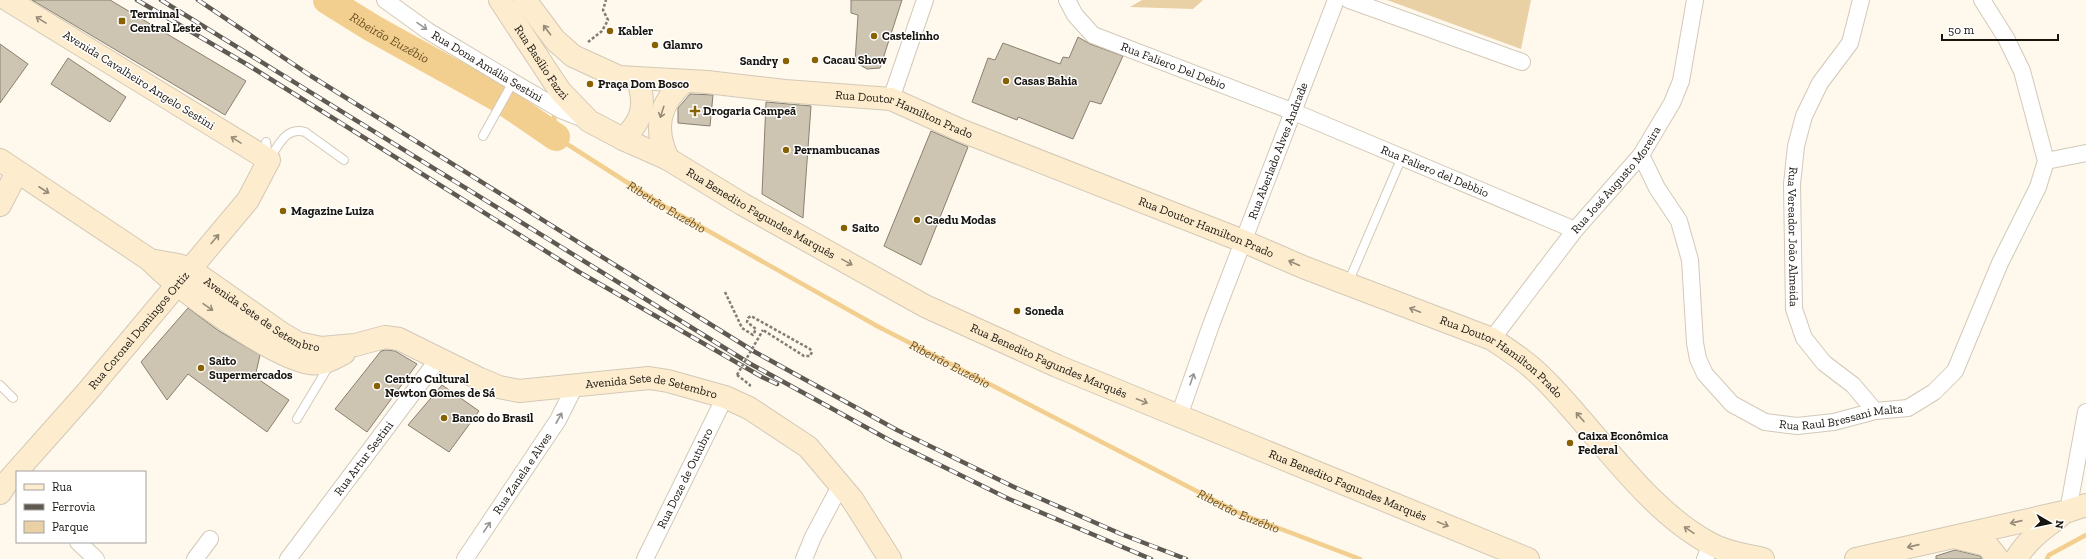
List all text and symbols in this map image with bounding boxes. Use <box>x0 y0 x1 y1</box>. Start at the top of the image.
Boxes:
place label: Terminal Central Leste <box>130 7 201 35</box>
water label: Ribeirão Euzébio <box>347 9 432 66</box>
one-way arrow <box>35 16 47 24</box>
marker: Terminal Central Leste <box>117 16 127 26</box>
scale bar <box>1942 16 2058 42</box>
one-way arrow <box>416 22 427 30</box>
street label: Rua Basílio Fazzi <box>512 23 572 103</box>
text: 50 m <box>1948 23 1975 37</box>
one-way arrow <box>543 24 551 35</box>
place label: Kabler <box>618 24 654 38</box>
marker: Kabler <box>605 26 615 36</box>
street label: Avenida Cavalheiro Angelo Sestini <box>61 27 218 133</box>
street label: Rua Dona Amália Sestini <box>429 28 546 105</box>
place label: Castelinho <box>882 29 940 43</box>
marker: Castelinho <box>869 31 879 41</box>
place label: Glamro <box>663 38 703 52</box>
street label: Rua Faliero Del Debio <box>1119 39 1228 92</box>
marker: Glamro <box>650 40 660 50</box>
place label: Cacau Show <box>823 53 888 67</box>
place label: Sandry <box>740 54 779 68</box>
marker: Cacau Show <box>810 55 820 65</box>
marker: Sandry <box>781 56 791 66</box>
place label: Casas Bahia <box>1014 74 1077 88</box>
marker: Casas Bahia <box>1001 76 1011 86</box>
place label: Praça Dom Bosco <box>598 77 690 91</box>
marker: Praça Dom Bosco <box>585 79 595 89</box>
street label: Rua Aberlado Alves Andrade <box>1245 80 1311 221</box>
street label: Rua Doutor Hamilton Prado <box>835 88 975 141</box>
place label: Drogaria Campeã <box>703 104 796 118</box>
one-way arrow <box>658 106 666 118</box>
marker: Drogaria Campeã <box>690 106 700 116</box>
street label: Rua José Augusto Moreira <box>1568 123 1664 236</box>
one-way arrow <box>230 136 241 144</box>
street label: Rua Faliero del Debbio <box>1379 142 1491 200</box>
place label: Pernambucanas <box>794 143 880 157</box>
marker: Pernambucanas <box>781 145 791 155</box>
street label: Rua Benedito Fagundes Marquês <box>684 165 838 262</box>
street label: Rua Vereador João Almeida <box>1785 166 1801 307</box>
water label: Ribeirão Euzébio <box>625 177 709 236</box>
one-way arrow <box>38 186 49 194</box>
street label: Rua Doutor Hamilton Prado <box>1137 194 1276 261</box>
place label: Magazine Luiza <box>291 204 374 218</box>
marker: Magazine Luiza <box>278 206 288 216</box>
place label: Caedu Modas <box>925 213 996 227</box>
marker: Caedu Modas <box>912 215 922 225</box>
place label: Saito <box>852 221 880 235</box>
marker: Saito <box>839 223 849 233</box>
one-way arrow <box>210 234 219 245</box>
one-way arrow <box>841 259 853 267</box>
one-way arrow <box>1288 259 1300 266</box>
street label: Rua Coronel Domingos Ortiz <box>85 268 192 392</box>
street label: Avenida Sete de Setembro <box>201 274 321 355</box>
one-way arrow <box>202 303 213 311</box>
place label: Soneda <box>1025 304 1064 318</box>
one-way arrow <box>1410 305 1422 313</box>
marker: Soneda <box>1012 306 1022 316</box>
street label: Rua Doutor Hamilton Prado <box>1438 313 1565 401</box>
street label: Rua Benedito Fagundes Marquês <box>968 321 1129 401</box>
water label: Ribeirão Euzébio <box>907 337 993 391</box>
place label: Saito Supermercados <box>209 354 293 382</box>
marker: Saito Supermercados <box>196 363 206 373</box>
street label: Avenida Sete de Setembro <box>585 371 719 401</box>
place label: Centro Cultural Newton Gomes de Sá <box>385 372 495 400</box>
one-way arrow <box>1189 373 1196 386</box>
marker: Centro Cultural Newton Gomes de Sá <box>372 381 382 391</box>
one-way arrow <box>1135 397 1147 405</box>
street label: Rua Raul Bressani Malta <box>1778 401 1904 433</box>
place label: Banco do Brasil <box>452 411 534 425</box>
one-way arrow <box>1575 411 1584 422</box>
one-way arrow <box>556 412 563 424</box>
marker: Banco do Brasil <box>439 413 449 423</box>
street label: Rua Artur Sestini <box>331 418 396 498</box>
street label: Rua Doze de Outubro <box>654 426 716 531</box>
place label: Caixa Econômica Federal <box>1578 429 1668 457</box>
street label: Rua Zanela e Alves <box>490 430 555 517</box>
marker: Caixa Econômica Federal <box>1565 438 1575 448</box>
street label: Rua Benedito Fagundes Marquês <box>1267 447 1429 524</box>
legend <box>16 471 146 543</box>
text: Rua <box>52 480 72 494</box>
water label: Ribeirão Euzébio <box>1195 485 1282 535</box>
text: Ferrovia <box>52 500 96 514</box>
north arrow <box>2030 503 2070 543</box>
one-way arrow <box>2010 519 2023 527</box>
text: N <box>2052 519 2066 530</box>
text: Parque <box>52 520 89 534</box>
one-way arrow <box>1437 521 1449 529</box>
one-way arrow <box>483 522 491 533</box>
one-way arrow <box>1684 526 1695 534</box>
one-way arrow <box>1907 542 1920 550</box>

